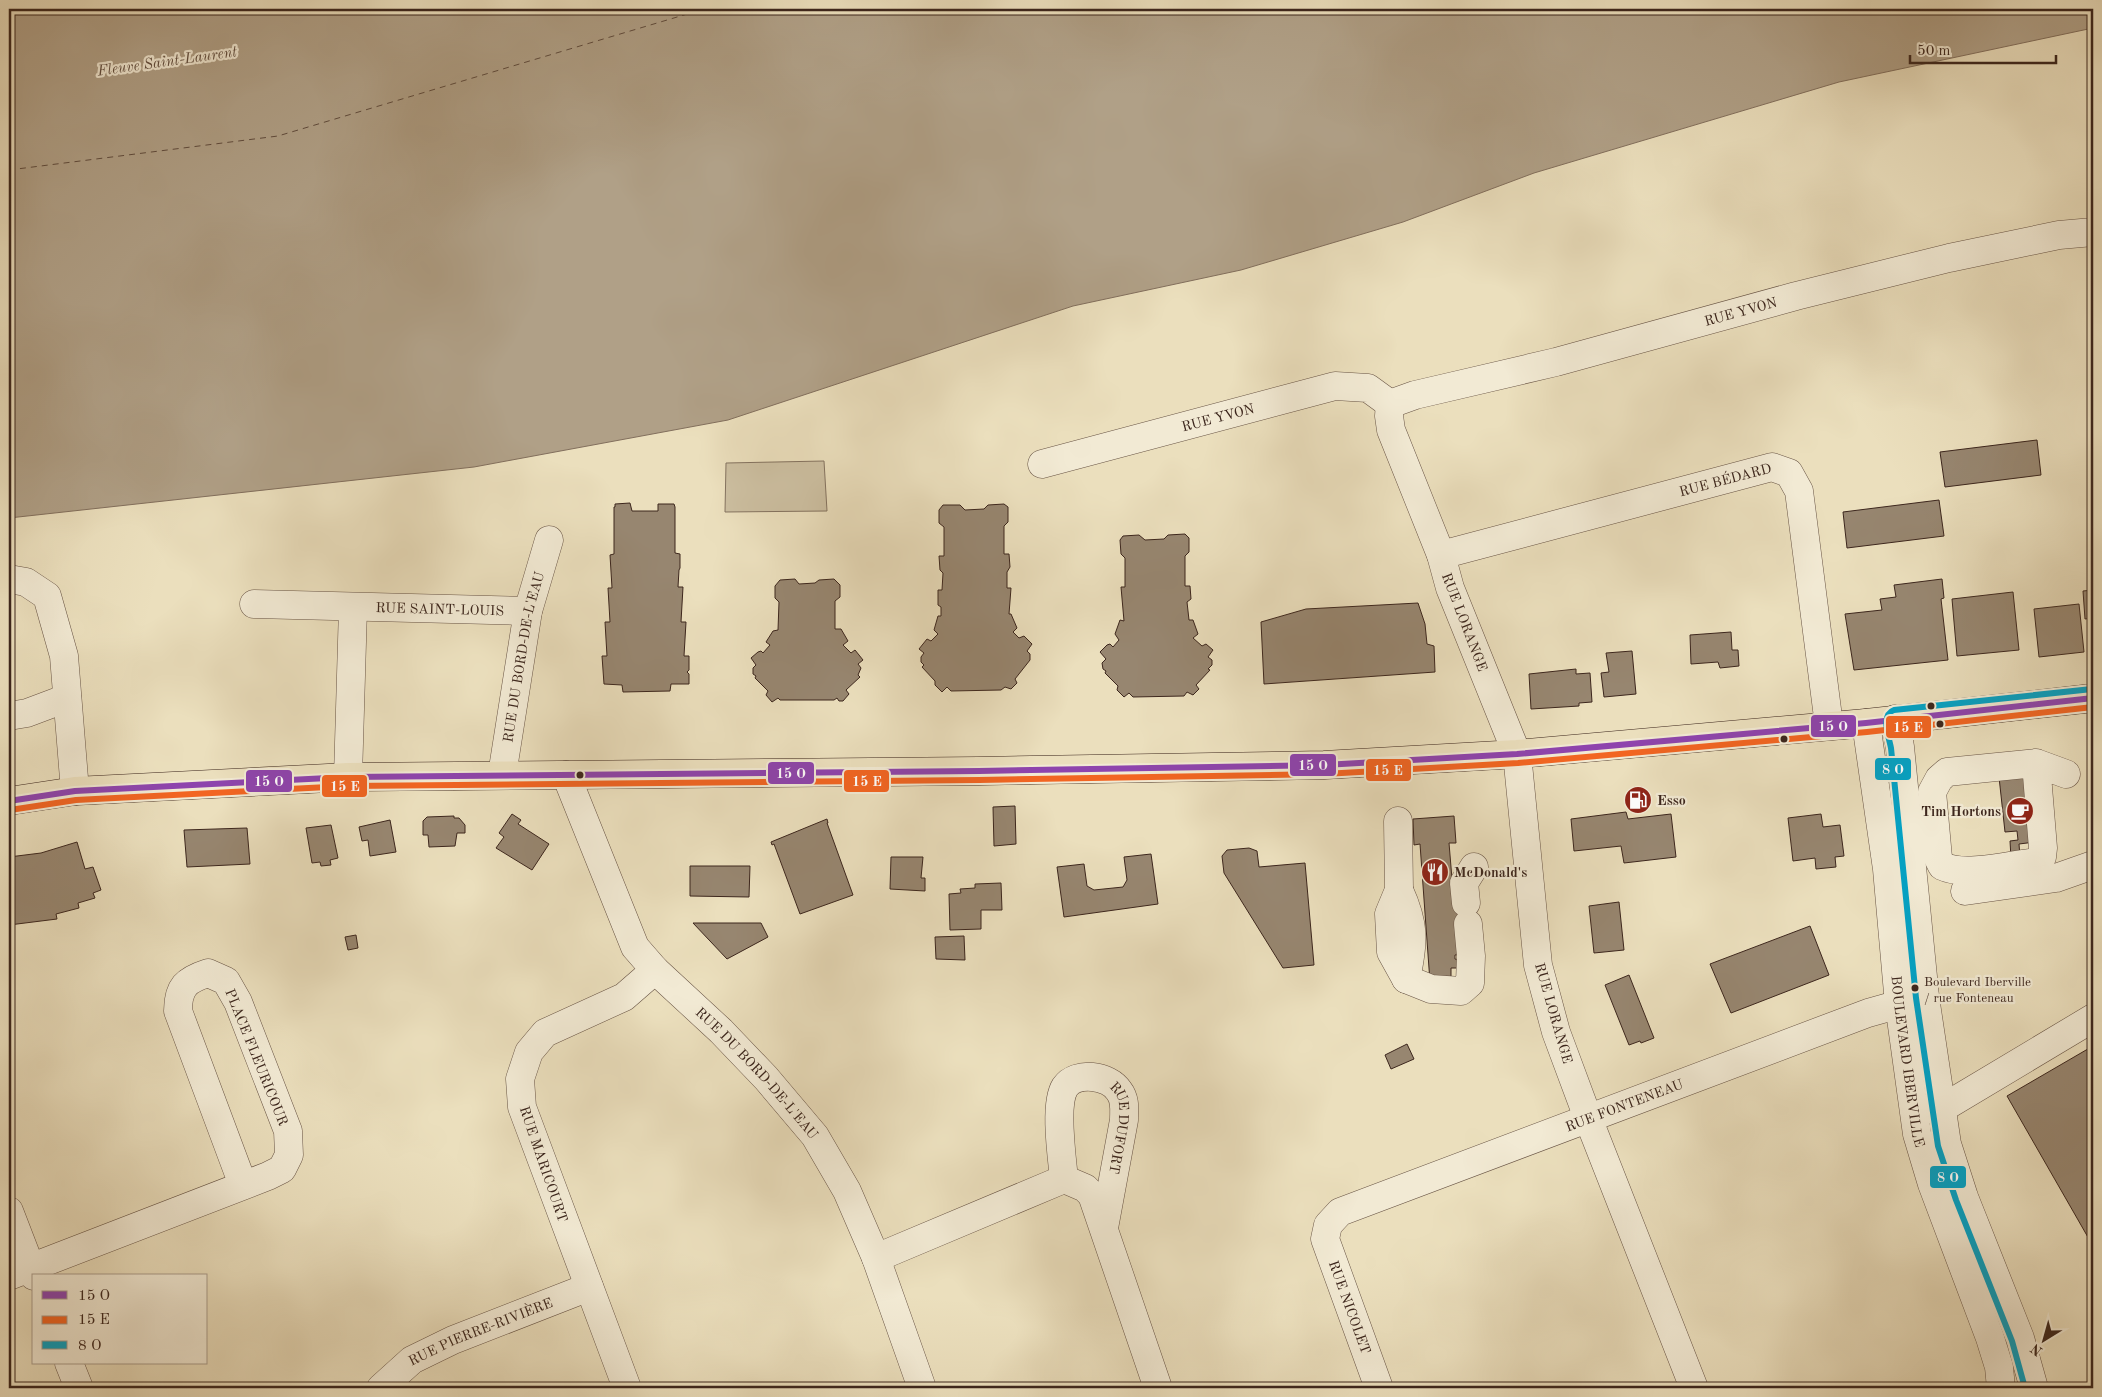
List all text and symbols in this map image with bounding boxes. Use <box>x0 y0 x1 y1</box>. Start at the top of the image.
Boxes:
scale bar <box>1910 32 2056 64</box>
text: 50 m <box>1917 44 1951 59</box>
water label: Fleuve Saint-Laurent <box>95 45 238 80</box>
street label: RUE YVON <box>1703 296 1779 329</box>
street label: RUE YVON <box>1180 402 1256 435</box>
street label: RUE BÉDARD <box>1678 461 1773 499</box>
street label: RUE DU BORD-DE-L'EAU <box>501 570 547 743</box>
street label: RUE LORANGE <box>1439 571 1489 674</box>
street label: RUE SAINT-LOUIS <box>375 601 504 618</box>
unlabelled marker <box>1926 701 1936 711</box>
line badge: 15 O <box>1810 714 1857 738</box>
line badge: 15 E <box>1885 715 1932 739</box>
unlabelled marker <box>1935 719 1945 729</box>
text: 15 O <box>1818 720 1848 734</box>
text: 15 E <box>1893 721 1923 735</box>
unlabelled marker <box>1779 734 1789 744</box>
line badge: 15 O <box>1289 753 1337 777</box>
line badge: 8 O <box>1874 757 1912 781</box>
line badge: 15 E <box>1365 758 1412 782</box>
text: 15 O <box>1298 759 1328 773</box>
line badge: 15 O <box>767 761 815 785</box>
text: 8 O <box>1882 763 1904 777</box>
text: 15 E <box>1373 764 1403 778</box>
text: 15 O <box>776 767 806 781</box>
line badge: 15 O <box>245 769 293 793</box>
line badge: 15 E <box>843 769 890 793</box>
unlabelled marker <box>575 770 585 780</box>
line badge: 15 E <box>321 774 368 798</box>
text: 15 O <box>254 775 284 789</box>
text: 15 E <box>852 775 882 789</box>
text: 15 E <box>330 780 360 794</box>
fuel station icon: Esso <box>1623 785 1653 815</box>
place label: Esso <box>1657 794 1686 808</box>
cafe icon: Tim Hortons <box>2005 796 2035 826</box>
place label: Tim Hortons <box>1921 805 2001 819</box>
restaurant icon: McDonald's <box>1420 857 1450 887</box>
place label: McDonald's <box>1454 866 1527 880</box>
street label: RUE LORANGE <box>1532 961 1574 1065</box>
street label: BOULEVARD IBERVILLE <box>1888 975 1927 1149</box>
place label: Boulevard Iberville / rue Fonteneau <box>1924 976 2031 1005</box>
marker: Boulevard Iberville / rue Fonteneau <box>1910 983 1920 993</box>
street label: PLACE FLEURICOUR <box>222 987 290 1128</box>
street label: RUE DU BORD-DE-L'EAU <box>692 1005 820 1142</box>
street label: RUE FONTENEAU <box>1564 1077 1685 1134</box>
street label: RUE DUFORT <box>1106 1079 1130 1175</box>
street label: RUE MARICOURT <box>517 1105 569 1224</box>
line badge: 8 O <box>1929 1165 1967 1189</box>
text: 8 O <box>1937 1171 1959 1185</box>
street label: RUE NICOLET <box>1326 1259 1372 1356</box>
legend <box>32 1274 208 1364</box>
text: 15 O <box>78 1289 110 1304</box>
street label: RUE PIERRE-RIVIÈRE <box>406 1296 555 1369</box>
text: 15 E <box>78 1313 110 1328</box>
north arrow <box>2020 1314 2070 1364</box>
text: 8 O <box>78 1339 101 1354</box>
text: N <box>2028 1341 2045 1358</box>

